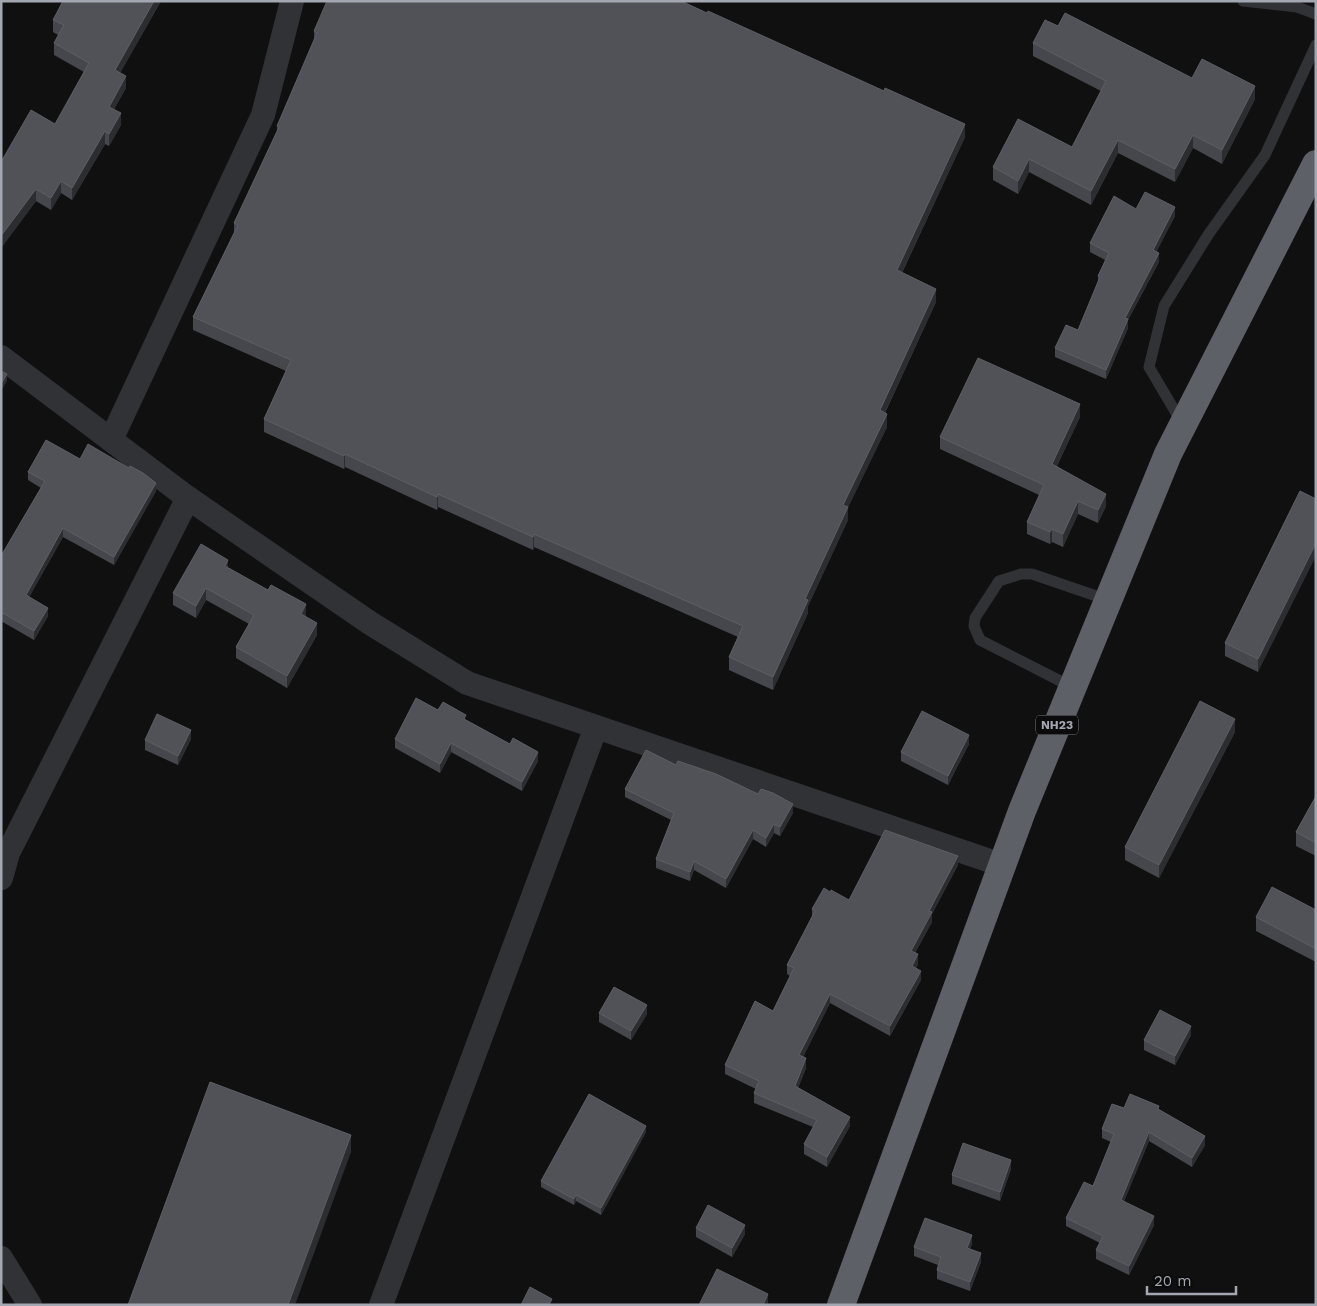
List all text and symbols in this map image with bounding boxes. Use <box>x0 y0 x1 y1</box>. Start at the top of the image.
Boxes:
road number: NH23 <box>1036 716 1078 734</box>
scale bar <box>1147 1264 1236 1296</box>
text: 20 m <box>1154 1272 1192 1290</box>

